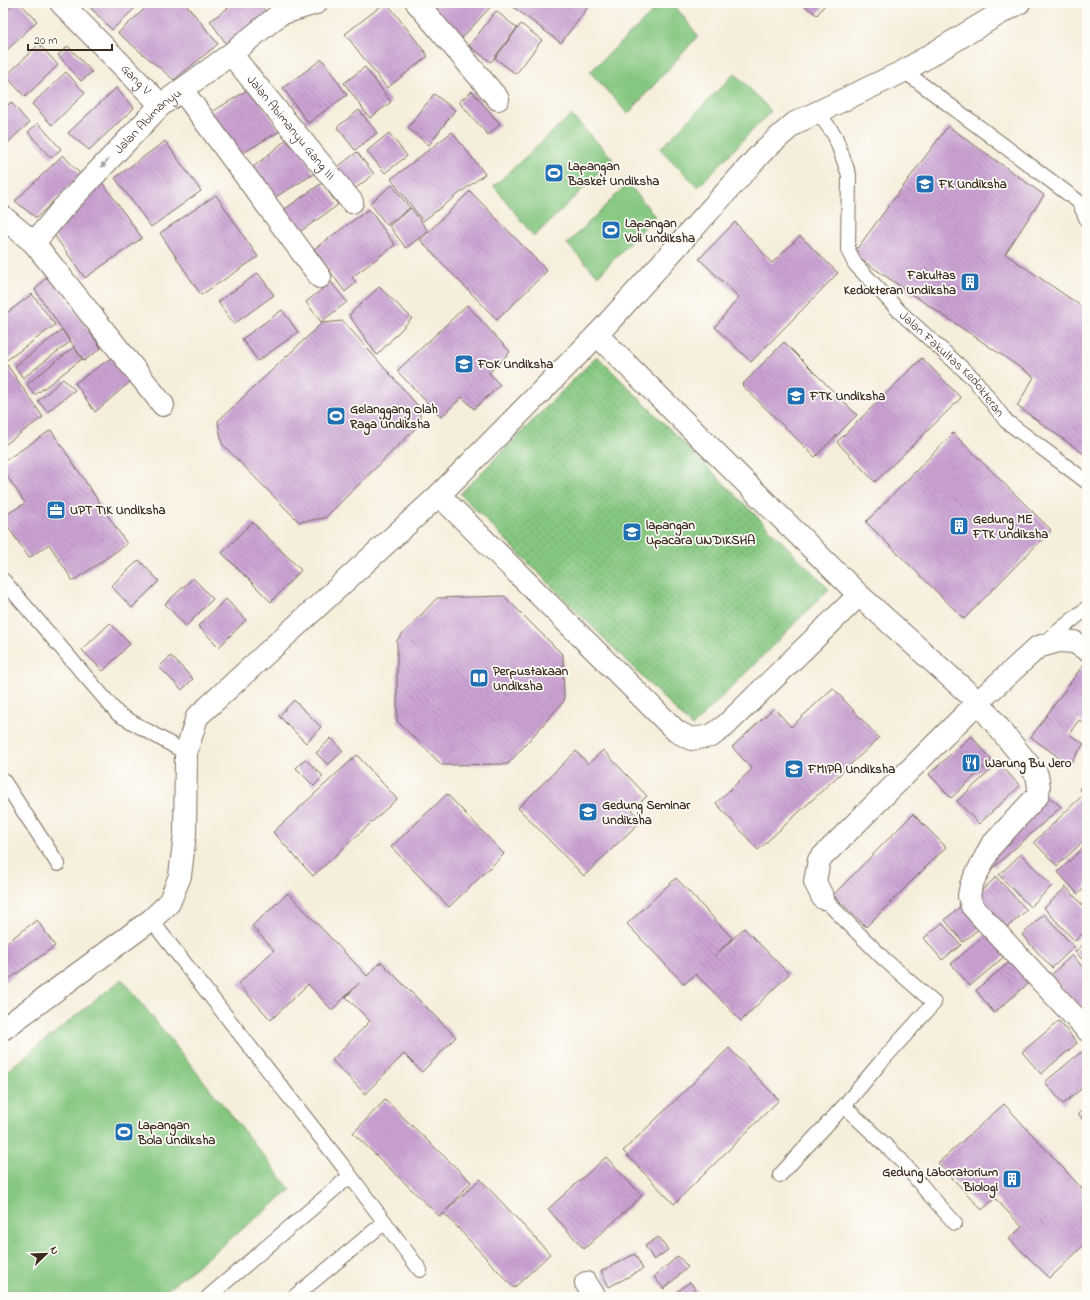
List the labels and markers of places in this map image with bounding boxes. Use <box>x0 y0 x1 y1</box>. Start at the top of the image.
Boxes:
place label: Lapangan Basket Undiksha <box>567 157 659 191</box>
sports icon: Lapangan Basket Undiksha <box>543 162 565 184</box>
school or university icon: FK Undiksha <box>914 173 936 195</box>
place label: FK Undiksha <box>938 175 1007 194</box>
place label: Lapangan Voli Undiksha <box>624 214 695 248</box>
sports icon: Lapangan Voli Undiksha <box>600 219 622 241</box>
place label: Fakultas Kedokteran Undiksha <box>844 266 956 300</box>
building icon: Fakultas Kedokteran Undiksha <box>959 271 981 293</box>
school or university icon: FOK Undiksha <box>453 353 475 375</box>
place label: FOK Undiksha <box>477 355 553 374</box>
school or university icon: FTK Undiksha <box>785 385 807 407</box>
place label: FTK Undiksha <box>809 387 885 406</box>
place label: Gelanggang Olah Raga Undiksha <box>349 400 438 436</box>
sports icon: Gelanggang Olah Raga Undiksha <box>325 405 347 427</box>
office icon: UPT TIK Undiksha <box>45 499 67 521</box>
place label: UPT TIK Undiksha <box>70 501 166 520</box>
place label: Gedung ME FTK Undiksha <box>972 510 1048 544</box>
building icon: Gedung ME FTK Undiksha <box>948 515 970 537</box>
place label: lapangan Upacara UNDIKSHA <box>646 516 755 550</box>
school or university icon: lapangan Upacara UNDIKSHA <box>621 521 643 543</box>
place label: Perpustakaan Undiksha <box>493 662 569 696</box>
library icon: Perpustakaan Undiksha <box>468 667 490 689</box>
restaurant icon: Warung Bu Jero <box>960 752 982 774</box>
place label: Warung Bu Jero <box>985 754 1072 775</box>
school or university icon: FMIPA Undiksha <box>783 758 805 780</box>
place label: FMIPA Undiksha <box>807 760 895 779</box>
place label: Gedung Seminar Undiksha <box>602 796 691 830</box>
school or university icon: Gedung Seminar Undiksha <box>577 801 599 823</box>
place label: Lapangan Bola Undiksha <box>137 1116 215 1150</box>
sports icon: Lapangan Bola Undiksha <box>113 1121 135 1143</box>
place label: Gedung Laboratorium Biologi <box>882 1163 998 1199</box>
building icon: Gedung Laboratorium Biologi <box>1001 1168 1023 1190</box>

